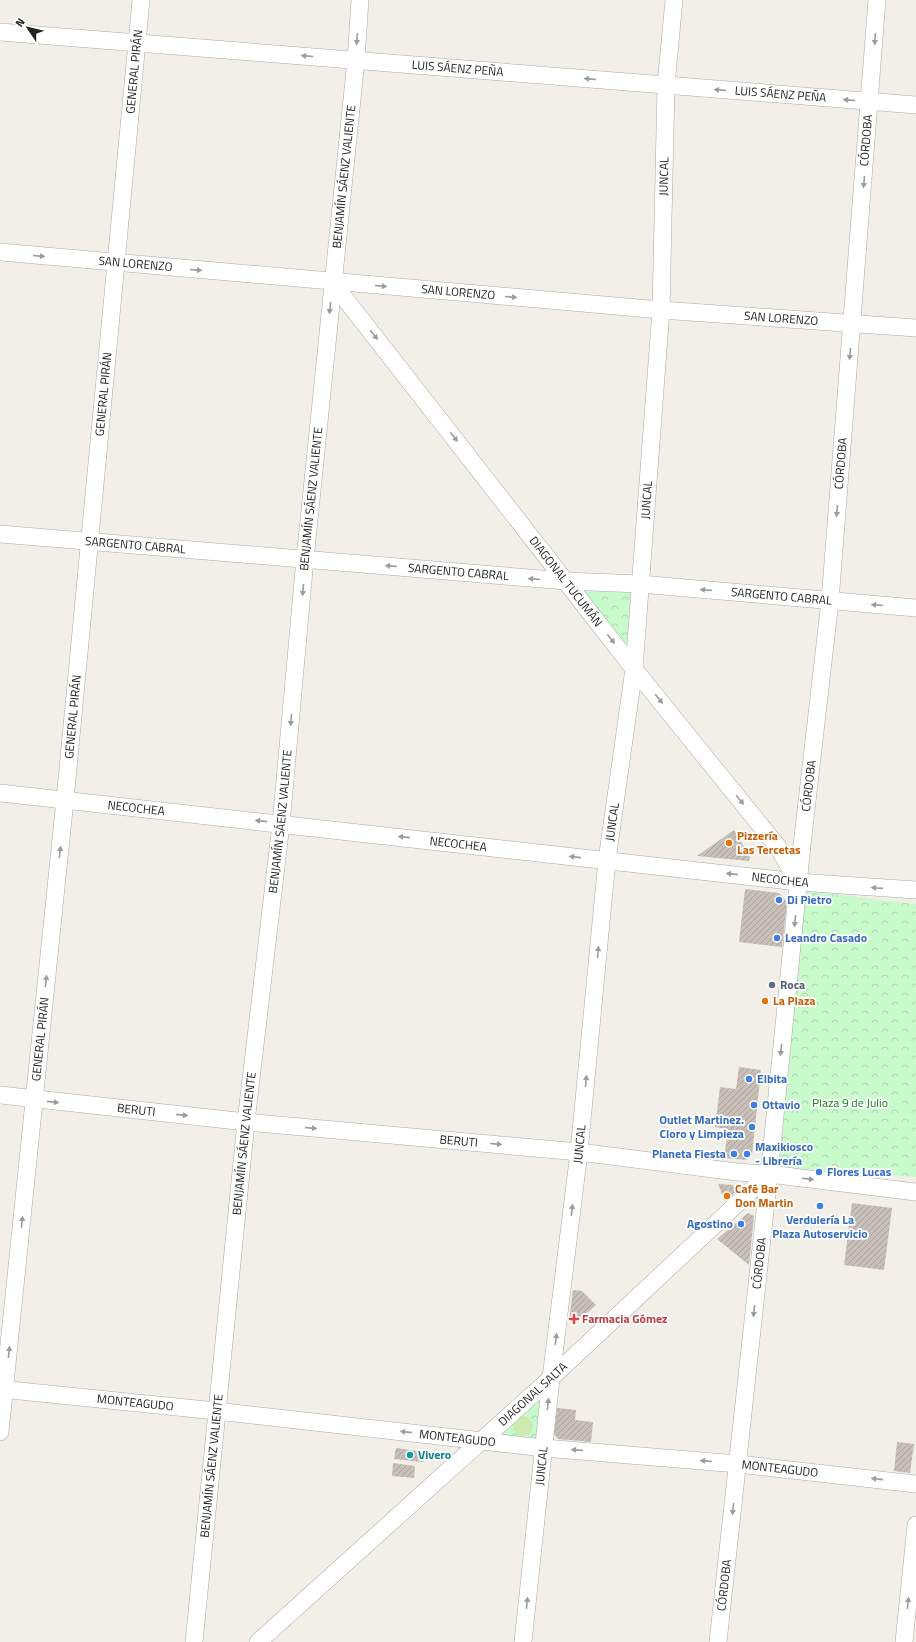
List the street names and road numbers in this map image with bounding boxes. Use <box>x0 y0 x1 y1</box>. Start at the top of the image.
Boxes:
street label: GENERAL PIRÁN <box>120 29 147 114</box>
street label: LUIS SÁENZ PEÑA <box>411 55 504 81</box>
street label: LUIS SÁENZ PEÑA <box>734 81 827 107</box>
street label: BENJAMÍN SÁENZ VALIENTE <box>327 104 360 249</box>
street label: CÓRDOBA <box>854 114 877 167</box>
street label: JUNCAL <box>654 157 673 196</box>
street label: SAN LORENZO <box>98 251 173 276</box>
street label: SAN LORENZO <box>420 279 496 304</box>
street label: SAN LORENZO <box>744 306 819 330</box>
street label: GENERAL PIRÁN <box>90 351 117 437</box>
street label: BENJAMÍN SÁENZ VALIENTE <box>294 426 327 572</box>
street label: CÓRDOBA <box>829 437 852 490</box>
street label: JUNCAL <box>635 480 657 520</box>
street label: SARGENTO CABRAL <box>84 531 187 558</box>
street label: DIAGONAL TUCUMÁN <box>525 532 608 631</box>
street label: SARGENTO CABRAL <box>407 558 510 585</box>
street label: SARGENTO CABRAL <box>730 582 833 610</box>
street label: GENERAL PIRÁN <box>59 674 86 760</box>
street label: BENJAMÍN SÁENZ VALIENTE <box>263 749 297 894</box>
street label: CÓRDOBA <box>796 759 821 813</box>
street label: NECOCHEA <box>107 795 166 820</box>
street label: JUNCAL <box>600 801 624 842</box>
street label: NECOCHEA <box>429 831 488 856</box>
street label: NECOCHEA <box>751 867 809 892</box>
street label: GENERAL PIRÁN <box>26 996 54 1082</box>
street label: BENJAMÍN SÁENZ VALIENTE <box>227 1070 261 1216</box>
street label: BERUTI <box>116 1098 156 1121</box>
street label: JUNCAL <box>568 1124 591 1165</box>
street label: BERUTI <box>439 1129 479 1152</box>
street label: CÓRDOBA <box>747 1236 771 1290</box>
street label: DIAGONAL SALTA <box>494 1357 571 1430</box>
street label: MONTEAGUDO <box>96 1389 175 1416</box>
street label: BENJAMÍN SÁENZ VALIENTE <box>194 1393 228 1538</box>
street label: MONTEAGUDO <box>418 1424 497 1451</box>
street label: JUNCAL <box>530 1445 553 1486</box>
street label: MONTEAGUDO <box>741 1454 819 1482</box>
street label: CÓRDOBA <box>711 1558 736 1612</box>

